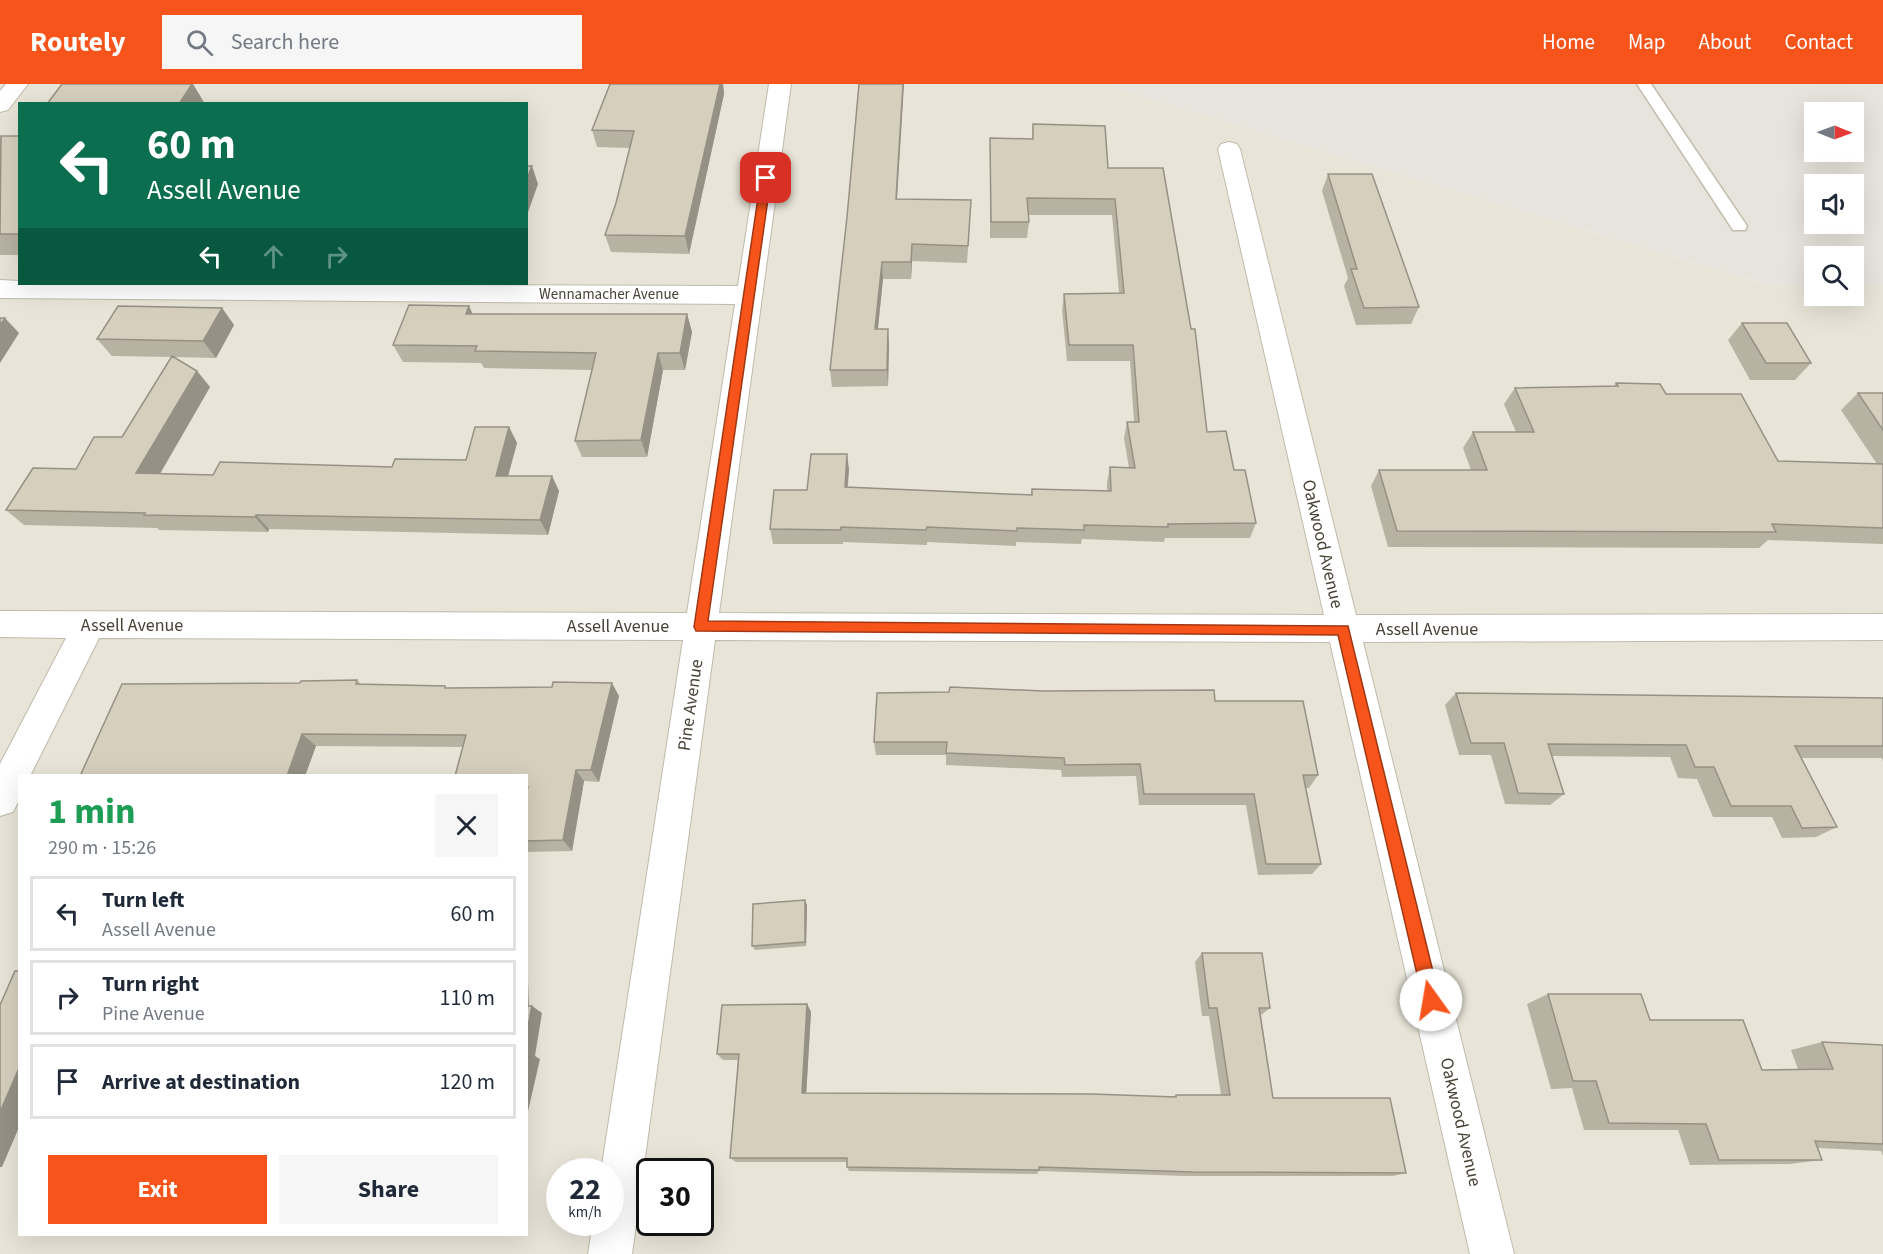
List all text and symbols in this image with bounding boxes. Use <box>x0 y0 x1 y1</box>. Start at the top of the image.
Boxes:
search box <box>162 15 582 69</box>
text: Routely <box>30 22 126 62</box>
icon: search <box>183 26 216 59</box>
text: Search here <box>231 26 339 58</box>
text: Home <box>1542 27 1595 57</box>
text: Map <box>1628 27 1666 57</box>
text: About <box>1699 27 1751 57</box>
text: Contact <box>1784 27 1853 57</box>
north arrow <box>1804 102 1864 162</box>
map controls <box>1804 102 1864 306</box>
text: 60 m <box>147 115 236 175</box>
icon: left <box>48 126 126 204</box>
pin <box>740 152 791 203</box>
icon: arrive <box>749 161 782 194</box>
text: Assell Avenue <box>147 171 301 210</box>
button: sound <box>1804 174 1864 234</box>
icon: left <box>194 240 227 273</box>
icon: ahead <box>257 240 290 273</box>
icon: right <box>320 240 353 273</box>
button: search <box>1804 246 1864 306</box>
street label: Wennamacher Avenue <box>539 284 679 305</box>
street label: Oakwood Avenue <box>1296 477 1349 611</box>
street label: Assell Avenue <box>81 613 183 638</box>
street label: Assell Avenue <box>567 614 669 639</box>
street label: Assell Avenue <box>1376 617 1478 642</box>
street label: Pine Avenue <box>672 657 709 753</box>
text: 1 min <box>48 786 136 837</box>
button: close <box>435 794 498 857</box>
text: 290 m · 15:26 <box>48 834 156 862</box>
text: Turn left <box>102 884 184 916</box>
icon: left <box>51 897 84 930</box>
text: 60 m <box>450 898 495 930</box>
text: Assell Avenue <box>102 916 216 944</box>
text: Turn right <box>102 968 199 1000</box>
position arrow <box>1399 968 1463 1032</box>
icon: right <box>51 981 84 1014</box>
text: 110 m <box>440 982 495 1014</box>
text: Pine Avenue <box>102 1000 205 1028</box>
street label: Oakwood Avenue <box>1434 1055 1487 1189</box>
icon: arrive <box>51 1065 84 1098</box>
text: Arrive at destination <box>102 1066 300 1098</box>
text: 120 m <box>440 1066 495 1098</box>
button: Exit <box>48 1155 267 1224</box>
button: Share <box>279 1155 498 1224</box>
speed limit sign: 30 <box>636 1158 714 1236</box>
text: 22 <box>569 1168 601 1211</box>
text: km/h <box>568 1202 602 1223</box>

